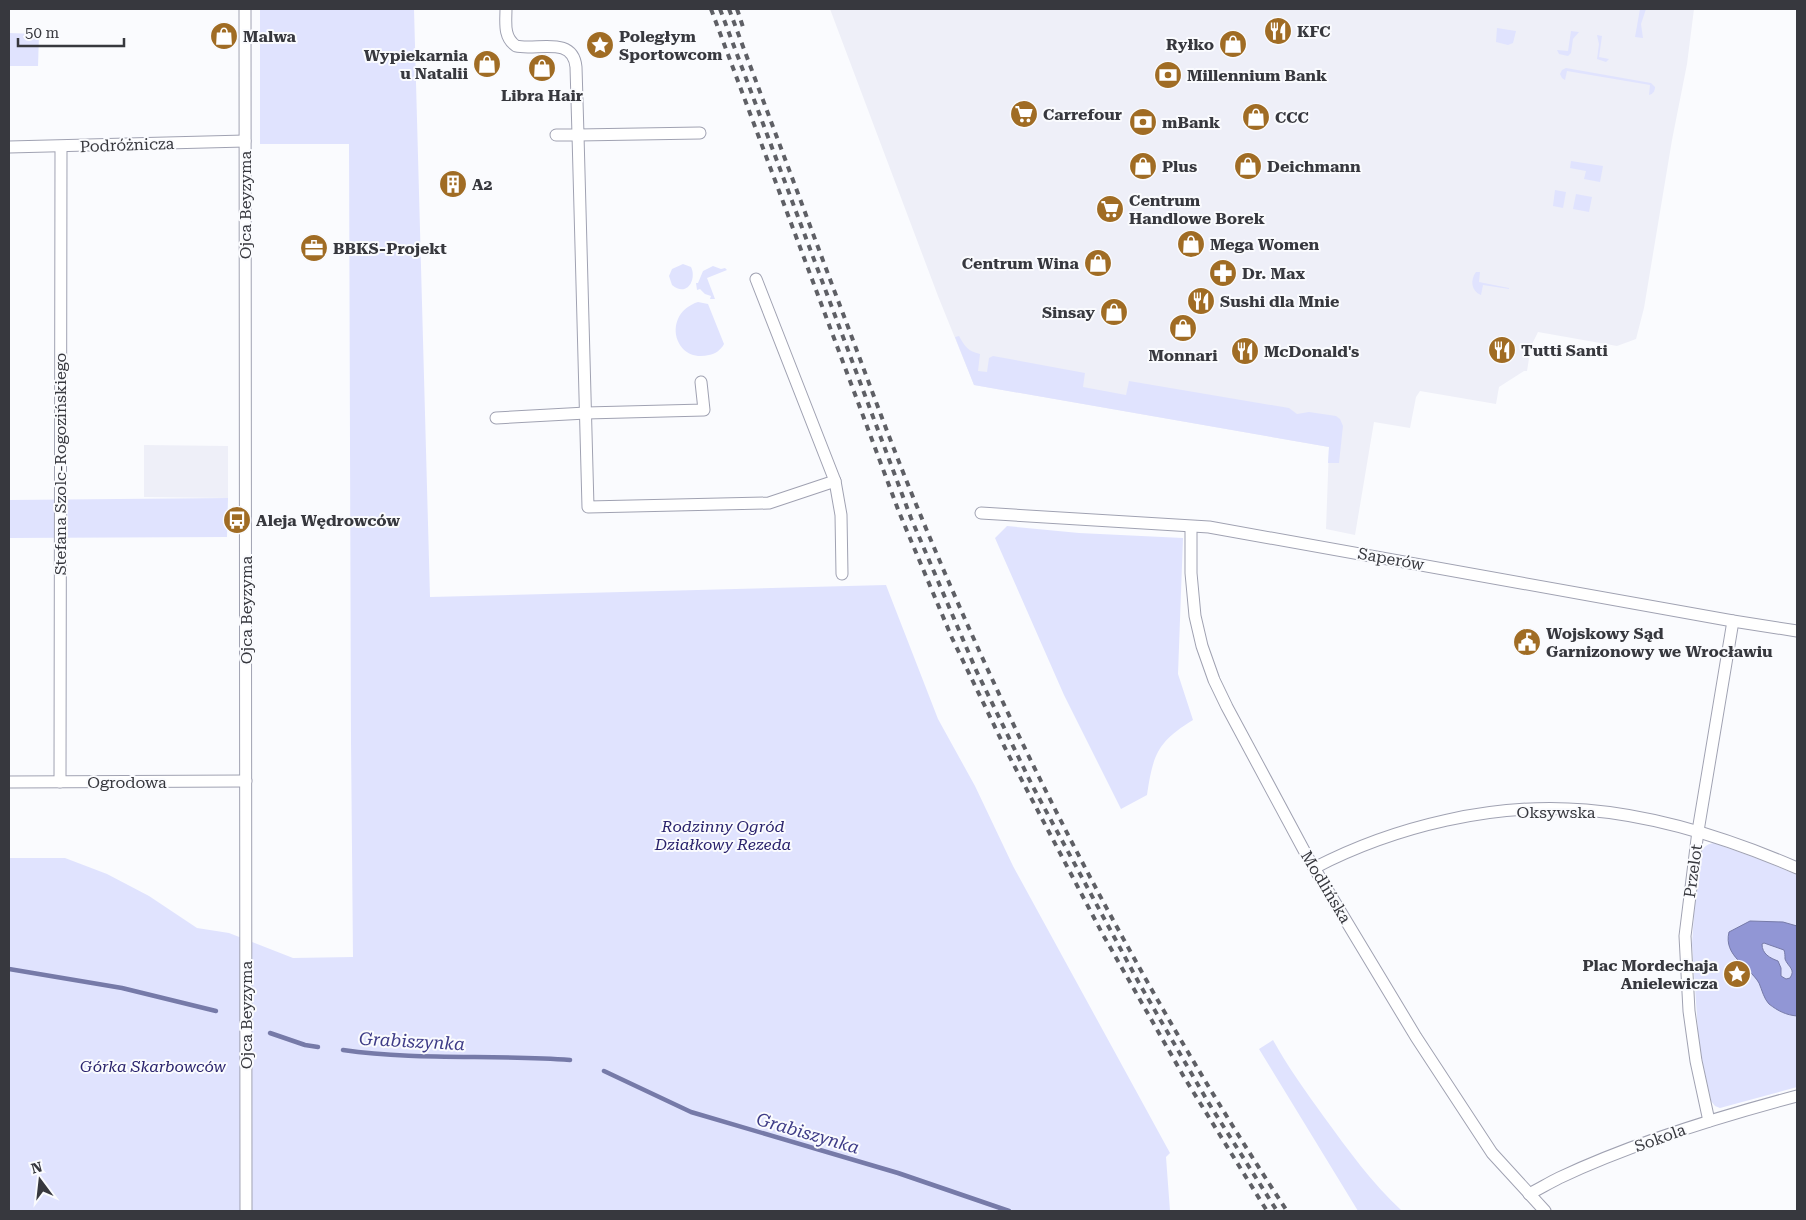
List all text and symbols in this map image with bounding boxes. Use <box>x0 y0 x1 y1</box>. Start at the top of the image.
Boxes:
scale bar <box>18 15 124 47</box>
restaurant icon: KFC <box>1263 16 1293 46</box>
shop icon: Malwa <box>209 21 239 51</box>
place label: KFC <box>1297 22 1330 41</box>
text: 50 m <box>25 24 60 42</box>
place label: Malwa <box>243 27 297 46</box>
place label: Poległym Sportowcom <box>619 27 723 64</box>
shop icon: Ryłko <box>1218 29 1248 59</box>
place icon: Poległym Sportowcom <box>585 30 615 60</box>
place label: Ryłko <box>1166 35 1214 54</box>
place label: Wypiekarnia u Natalii <box>364 46 469 83</box>
shop icon: Wypiekarnia u Natalii <box>472 49 502 79</box>
shop icon: Libra Hair <box>527 53 557 83</box>
bank icon: Millennium Bank <box>1153 60 1183 90</box>
place label: Millennium Bank <box>1187 66 1327 85</box>
place label: Libra Hair <box>501 86 583 105</box>
supermarket icon: Carrefour <box>1009 99 1039 129</box>
shop icon: CCC <box>1241 102 1271 132</box>
place label: Carrefour <box>1043 105 1122 124</box>
bank icon: mBank <box>1128 107 1158 137</box>
place label: CCC <box>1275 108 1309 127</box>
place label: mBank <box>1162 113 1220 132</box>
street label: Podróżnicza <box>80 134 175 156</box>
street label: Ojca Beyzyma <box>236 150 255 259</box>
shop icon: Plus <box>1128 151 1158 181</box>
shop icon: Deichmann <box>1233 151 1263 181</box>
place label: Plus <box>1162 157 1197 176</box>
place label: Deichmann <box>1267 157 1361 176</box>
building icon: A2 <box>438 169 468 199</box>
place label: A2 <box>472 175 493 194</box>
place label: Centrum Handlowe Borek <box>1129 191 1265 228</box>
supermarket icon: Centrum Handlowe Borek <box>1095 194 1125 224</box>
shop icon: Mega Women <box>1176 229 1206 259</box>
office icon: BBKS-Projekt <box>299 233 329 263</box>
place label: Mega Women <box>1210 235 1320 254</box>
place label: BBKS-Projekt <box>333 239 447 258</box>
shop icon: Centrum Wina <box>1083 248 1113 278</box>
place label: Centrum Wina <box>962 254 1080 273</box>
pharmacy icon: Dr. Max <box>1208 258 1238 288</box>
place label: Dr. Max <box>1242 264 1305 283</box>
restaurant icon: Sushi dla Mnie <box>1186 286 1216 316</box>
place label: Sushi dla Mnie <box>1220 292 1339 311</box>
shop icon: Sinsay <box>1099 297 1129 327</box>
place label: Sinsay <box>1042 303 1095 322</box>
shop icon: Monnari <box>1168 313 1198 343</box>
restaurant icon: Tutti Santi <box>1487 335 1517 365</box>
restaurant icon: McDonald's <box>1230 336 1260 366</box>
place label: Tutti Santi <box>1521 341 1609 360</box>
place label: McDonald's <box>1264 342 1359 361</box>
place label: Monnari <box>1148 346 1218 365</box>
street label: Stefana Szolc-Rogozińskiego <box>51 353 70 575</box>
bus stop icon: Aleja Wędrowców <box>222 505 252 535</box>
place label: Aleja Wędrowców <box>256 511 400 530</box>
street label: Saperów <box>1356 544 1426 574</box>
street label: Ojca Beyzyma <box>237 555 256 664</box>
place label: Wojskowy Sąd Garnizonowy we Wrocławiu <box>1546 624 1773 661</box>
public building icon: Wojskowy Sąd Garnizonowy we Wrocławiu <box>1512 627 1542 657</box>
street label: Ogrodowa <box>87 773 167 792</box>
street label: Oksywska <box>1517 803 1596 822</box>
park label: Rodzinny Ogród Działkowy Rezeda <box>654 817 792 854</box>
street label: Przelot <box>1680 843 1706 899</box>
street label: Modlińska <box>1297 847 1355 927</box>
place label: Plac Mordechaja Anielewicza <box>1582 956 1719 993</box>
place icon: Plac Mordechaja Anielewicza <box>1722 959 1752 989</box>
street label: Ojca Beyzyma <box>237 960 256 1069</box>
water label: Grabiszynka <box>358 1028 466 1054</box>
park label: Górka Skarbowców <box>80 1057 227 1076</box>
water label: Grabiszynka <box>754 1108 862 1158</box>
street label: Sokola <box>1632 1120 1689 1156</box>
north arrow <box>15 1155 65 1205</box>
text: N <box>29 1158 44 1177</box>

